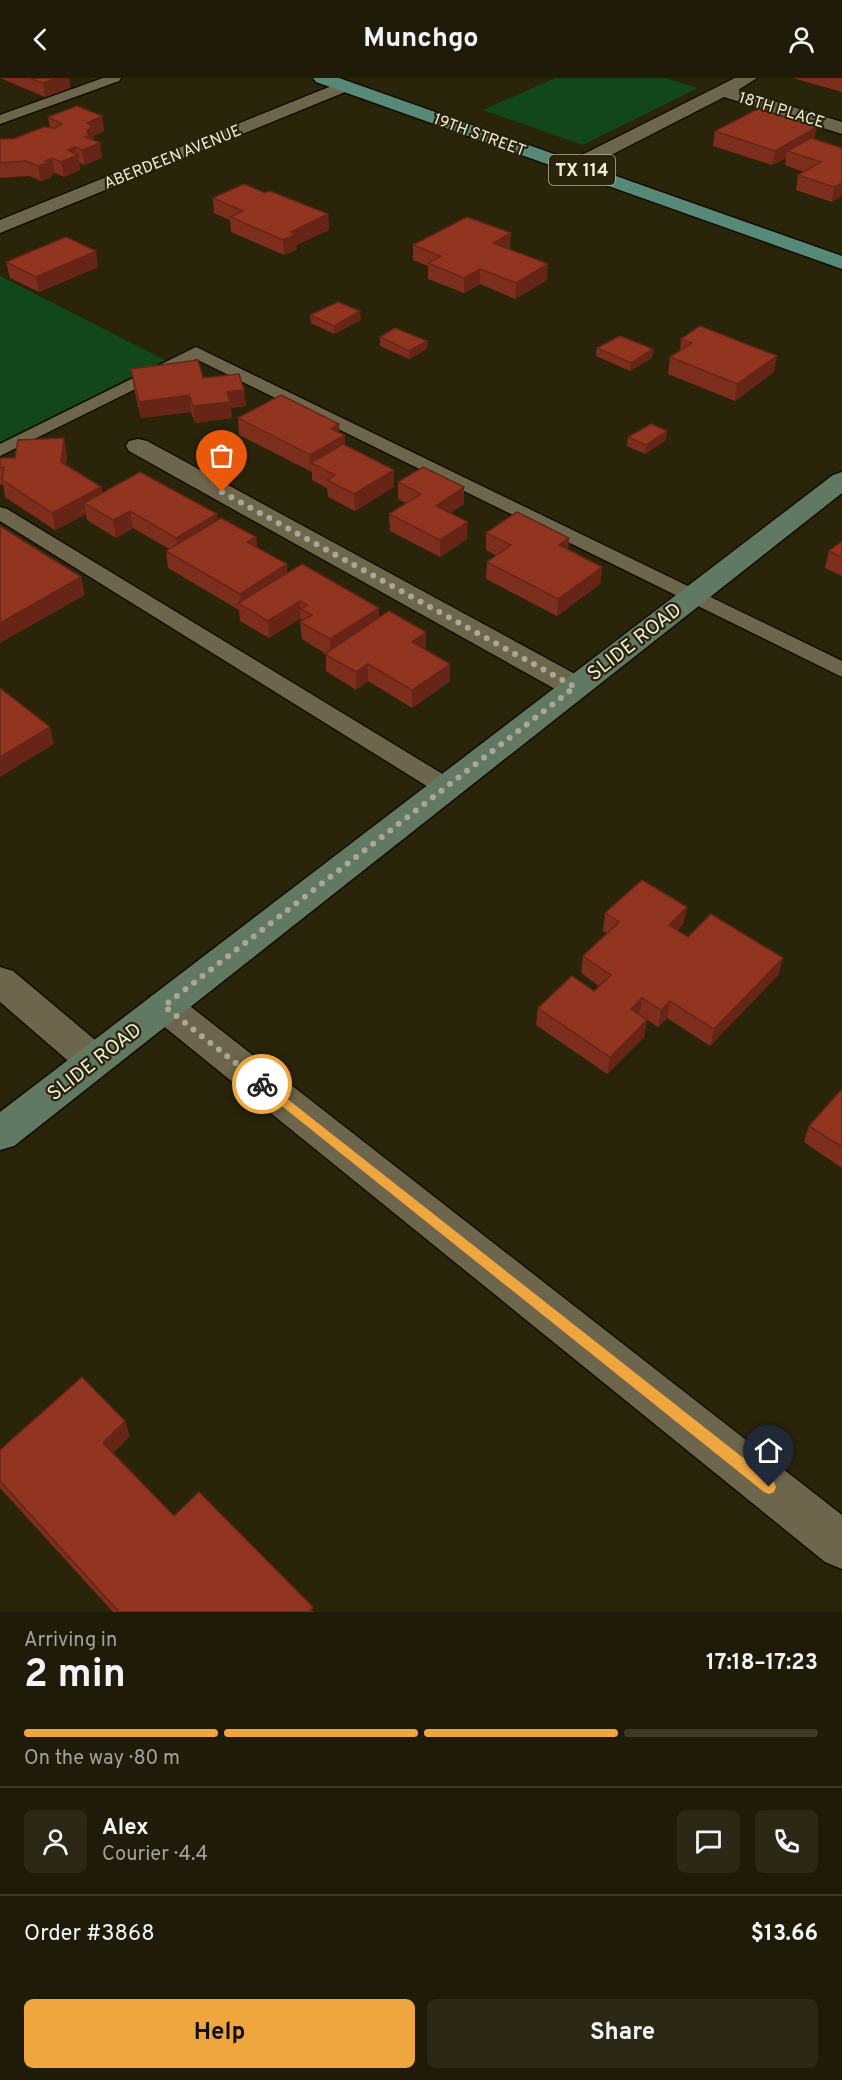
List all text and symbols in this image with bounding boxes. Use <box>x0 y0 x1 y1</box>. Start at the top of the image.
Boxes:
text: Munchgo <box>363 22 479 56</box>
icon: back <box>24 23 57 56</box>
icon: person <box>785 23 818 56</box>
street label: 18TH PLACE <box>736 88 827 133</box>
street label: 19TH STREET <box>430 110 528 162</box>
street label: ABERDEEN AVENUE <box>101 121 244 195</box>
road number: TX 114 <box>549 155 615 185</box>
pin <box>196 430 247 492</box>
icon: bag <box>205 439 238 472</box>
street label: SLIDE ROAD <box>583 598 688 688</box>
street label: SLIDE ROAD <box>43 1018 148 1108</box>
courier <box>232 1054 292 1114</box>
icon: bike <box>246 1068 279 1101</box>
pin <box>743 1425 794 1487</box>
icon: home <box>752 1434 785 1467</box>
text: Arriving in <box>24 1628 117 1654</box>
text: 17:18–17:23 <box>706 1650 818 1677</box>
text: 2 min <box>24 1652 126 1701</box>
text: On the way · 80 m <box>24 1746 180 1772</box>
button: person <box>24 1810 87 1873</box>
button: chat <box>677 1810 740 1873</box>
button: phone <box>755 1810 818 1873</box>
text: Alex <box>102 1815 149 1842</box>
text: Courier · 4.4 <box>102 1842 208 1868</box>
text: Order #3868 <box>24 1921 155 1948</box>
text: $13.66 <box>751 1921 818 1948</box>
button: Help <box>24 1999 415 2068</box>
button: Share <box>427 1999 818 2068</box>

